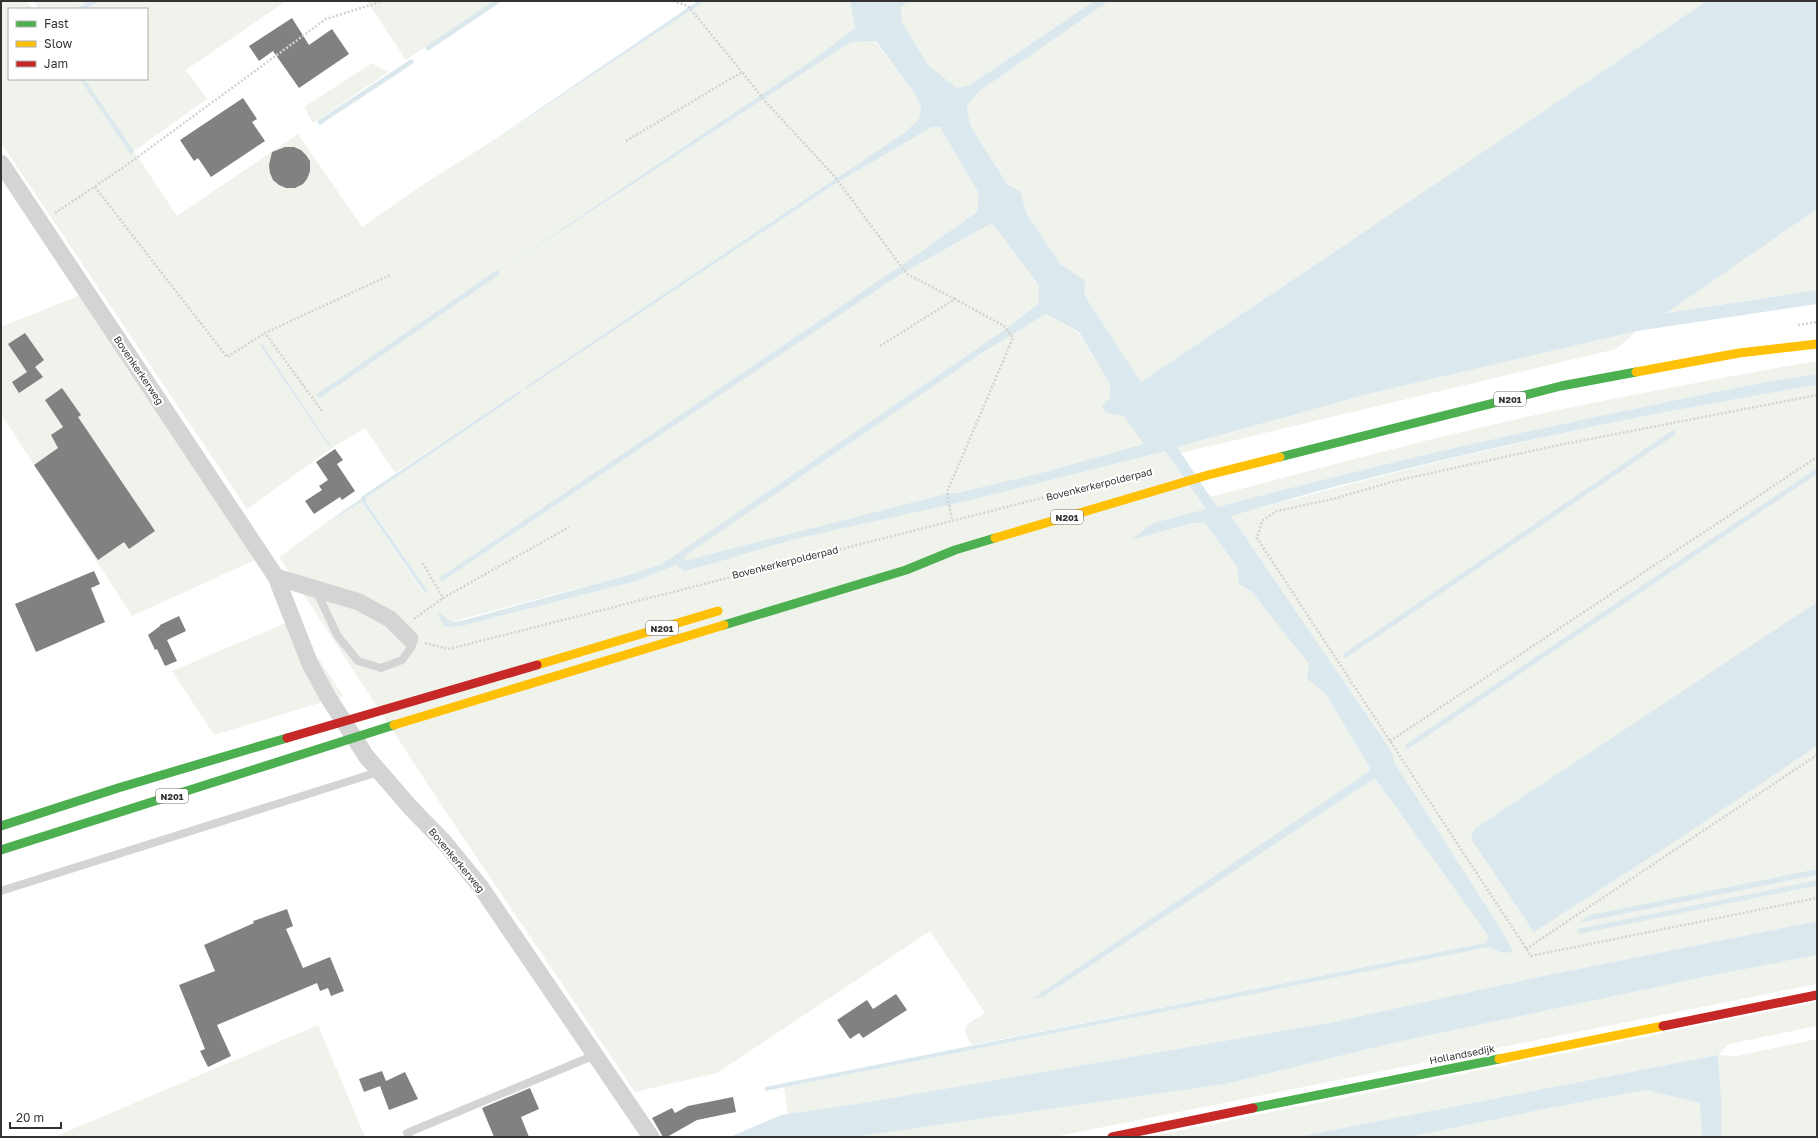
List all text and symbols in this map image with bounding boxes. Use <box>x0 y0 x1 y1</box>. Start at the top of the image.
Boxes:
legend <box>8 8 148 80</box>
text: Fast <box>44 16 69 31</box>
text: Slow <box>44 36 72 51</box>
text: Jam <box>44 56 68 71</box>
street label: Bovenkerkerweg <box>112 333 166 407</box>
road number: N201 <box>1494 392 1526 406</box>
street label: Bovenkerkerpolderpad <box>1045 465 1153 503</box>
road number: N201 <box>1051 510 1083 524</box>
street label: Bovenkerkerpolderpad <box>731 543 839 581</box>
road number: N201 <box>646 621 678 635</box>
road number: N201 <box>156 789 188 803</box>
street label: Bovenkerkerweg <box>427 825 487 895</box>
street label: Hollandsedijk <box>1428 1042 1496 1066</box>
scale bar <box>10 1104 61 1130</box>
text: 20 m <box>16 1110 44 1125</box>

